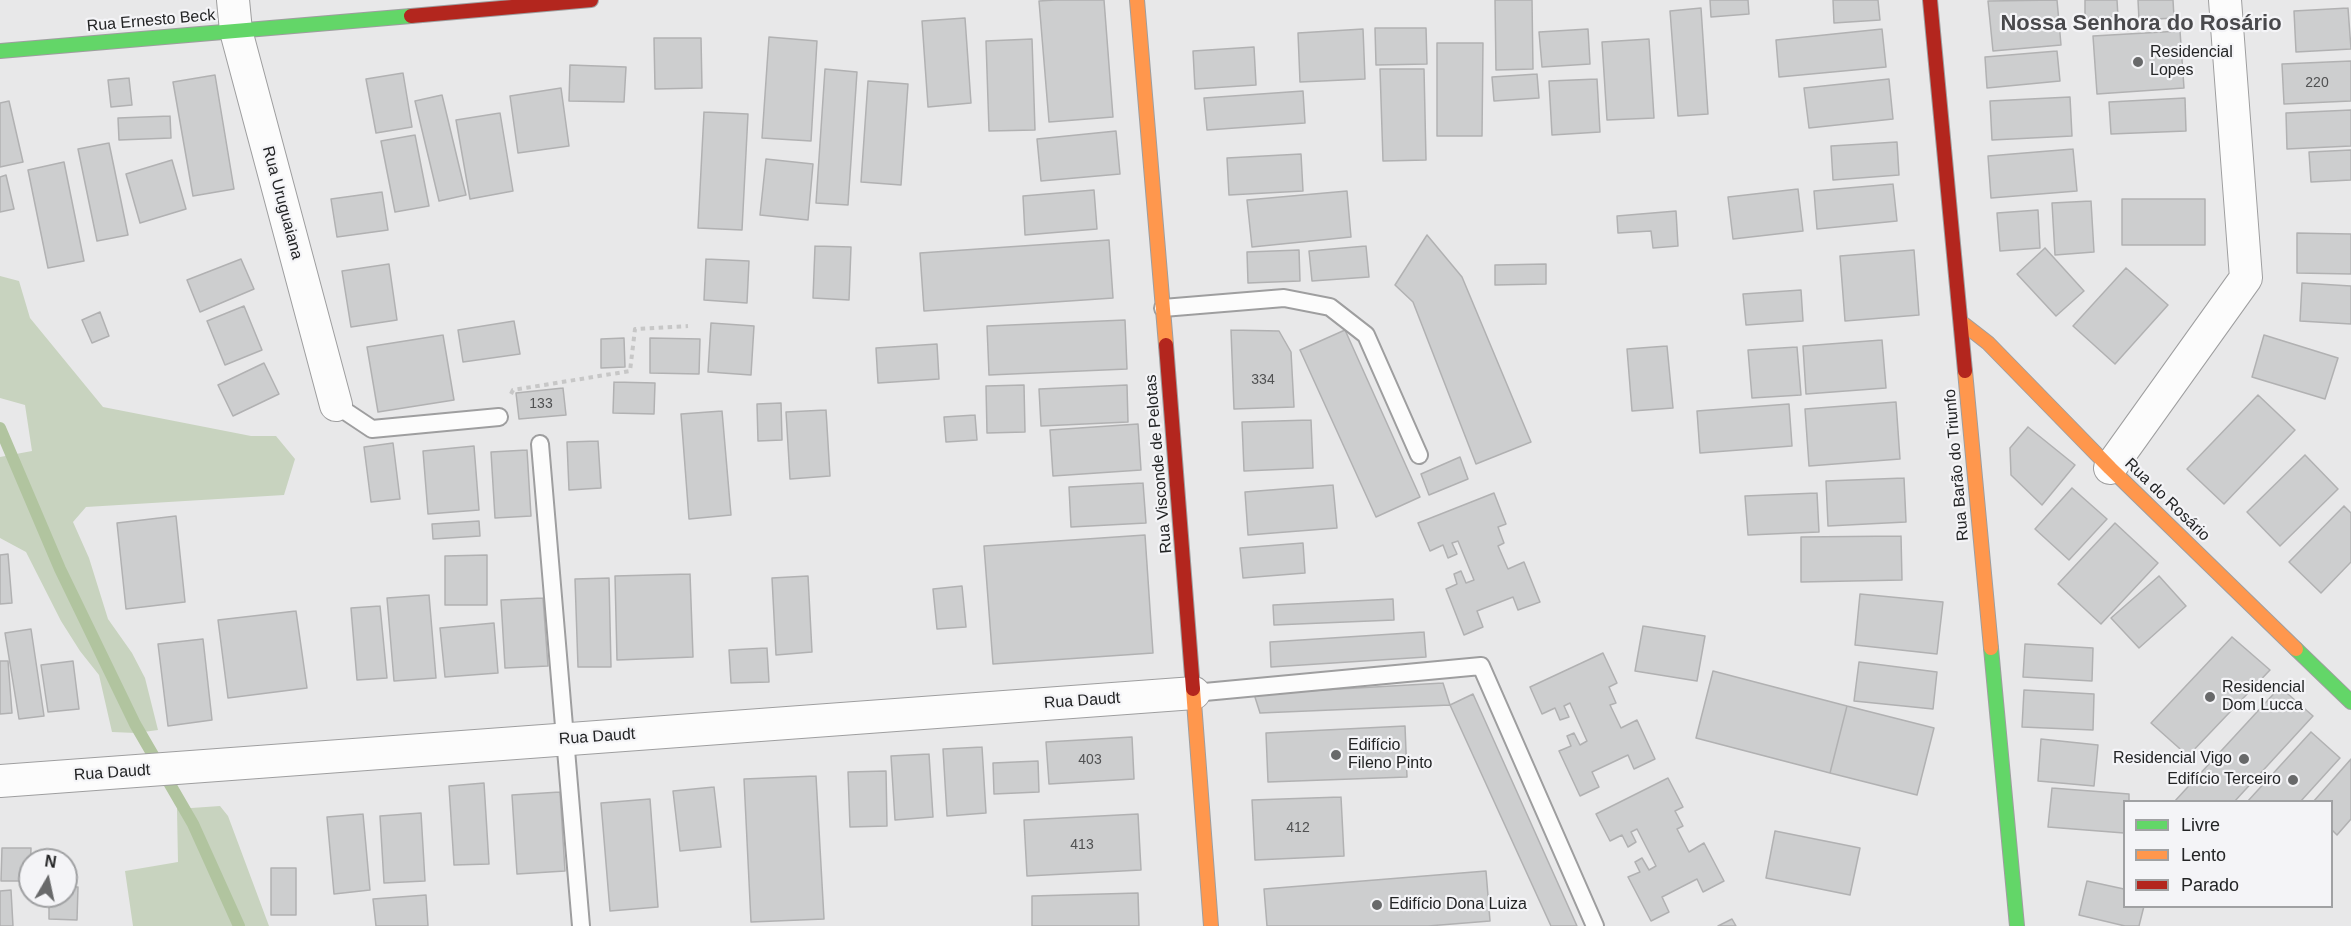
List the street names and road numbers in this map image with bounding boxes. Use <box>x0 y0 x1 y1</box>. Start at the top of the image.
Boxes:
street label: Rua Ernesto Beck <box>86 6 216 36</box>
street label: Rua Uruguaiana <box>258 144 306 262</box>
street label: Rua Visconde de Pelotas <box>1142 374 1176 554</box>
street label: Rua Barão do Triunfo <box>1941 388 1973 542</box>
street label: Rua do Rosário <box>2120 454 2214 546</box>
street label: Rua Daudt <box>1043 689 1121 713</box>
street label: Rua Daudt <box>558 725 636 749</box>
street label: Rua Daudt <box>73 761 151 785</box>

